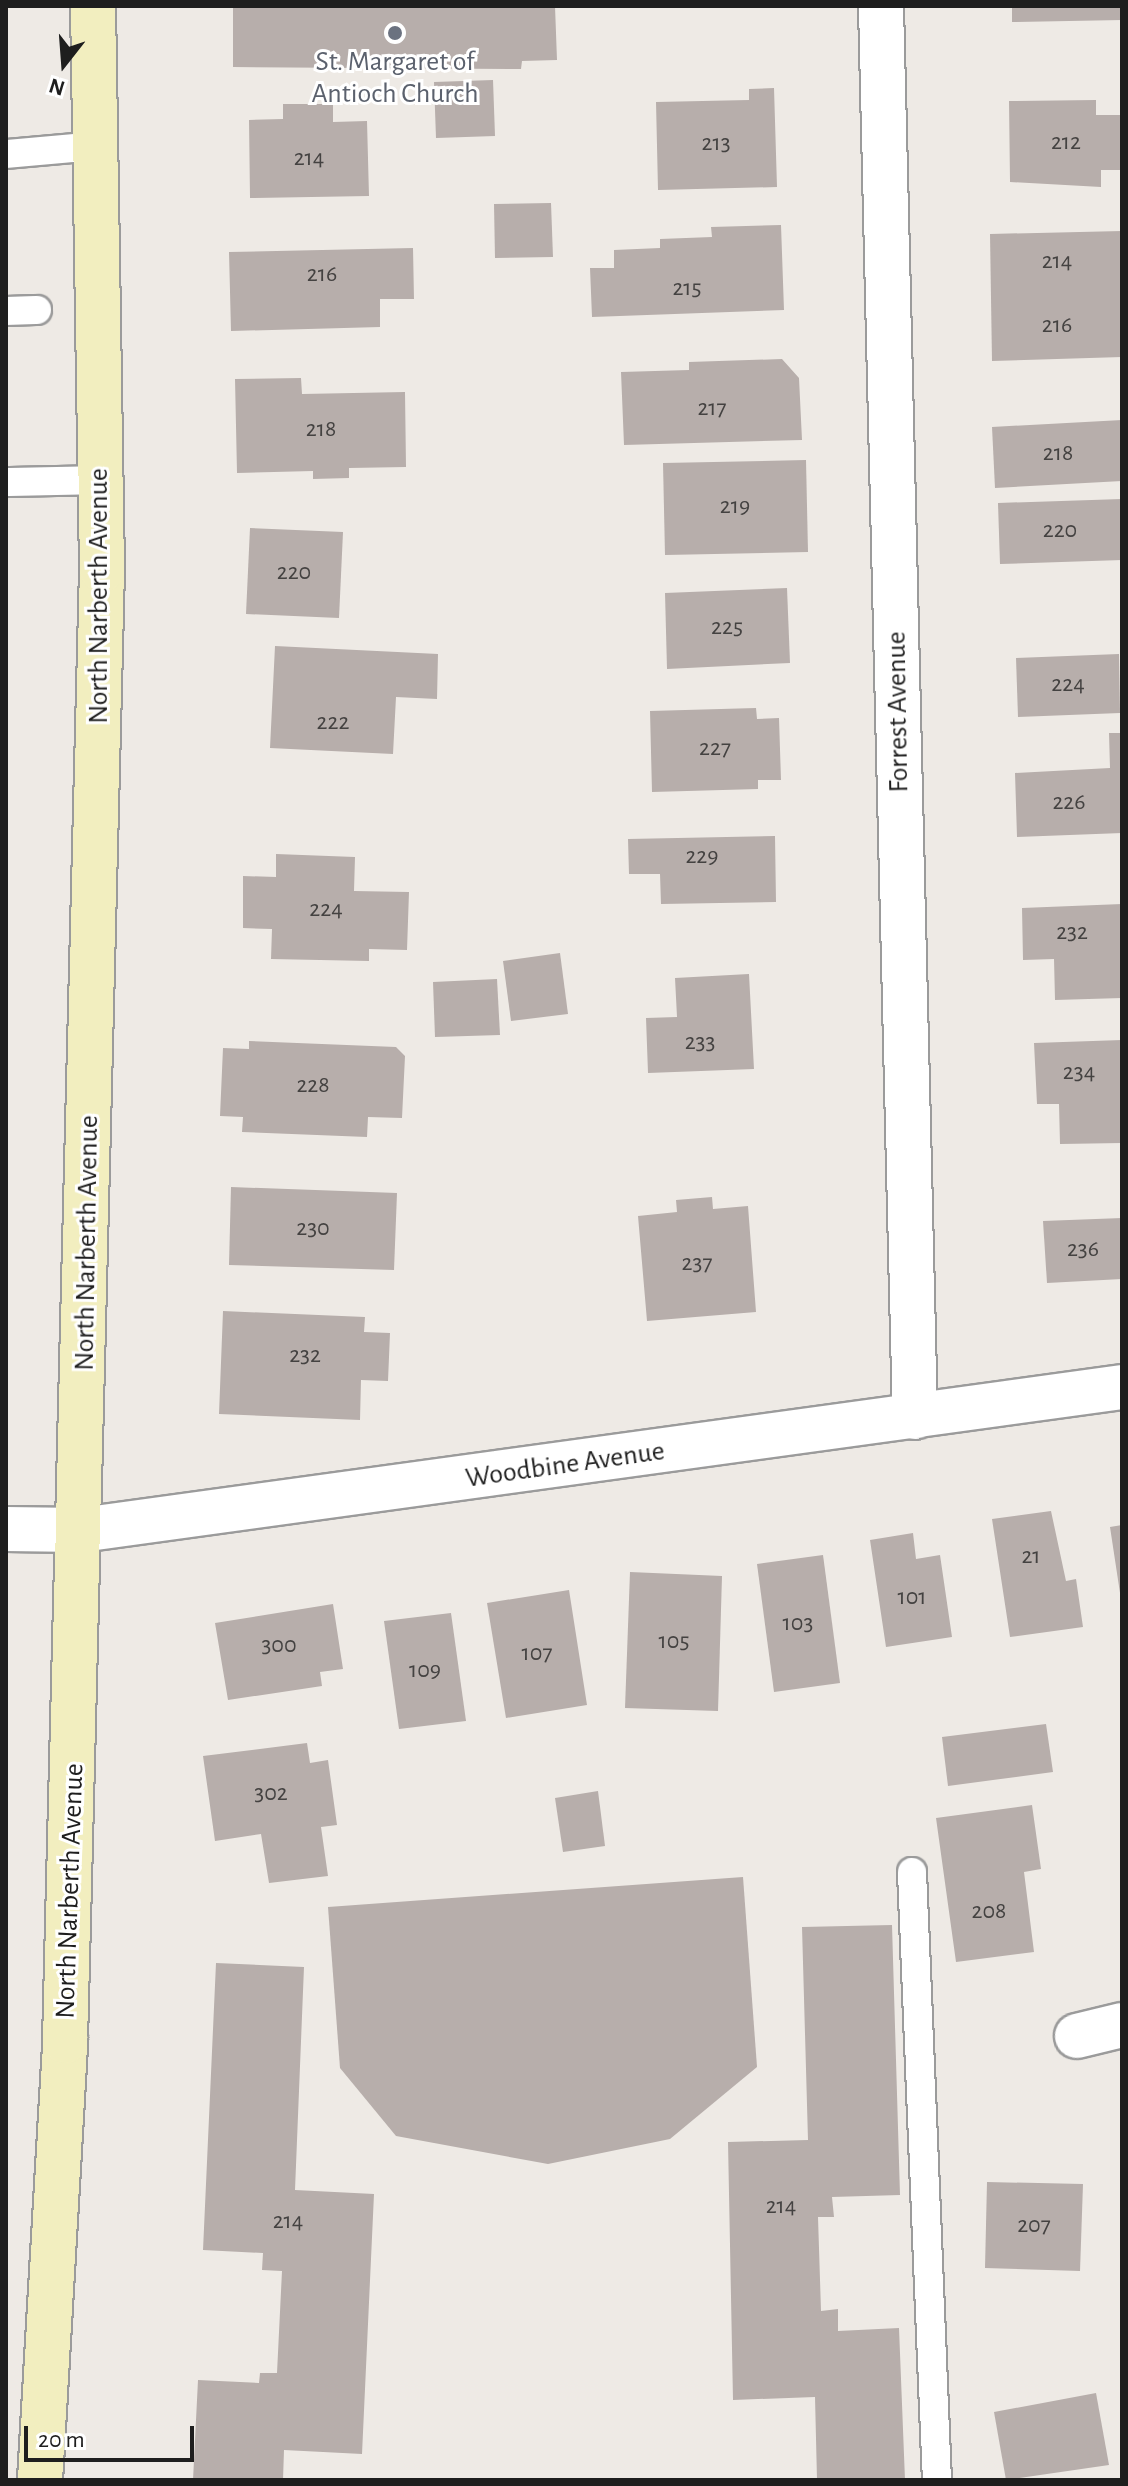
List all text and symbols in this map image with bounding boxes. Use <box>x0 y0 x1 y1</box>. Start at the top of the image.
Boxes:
north arrow <box>24 24 104 104</box>
marker: St. Margaret of Antioch Church <box>386 24 404 42</box>
place label: St. Margaret of Antioch Church <box>311 45 479 111</box>
text: N <box>46 74 68 100</box>
house number: 212 <box>1051 129 1081 157</box>
house number: 213 <box>701 130 731 158</box>
house number: 214 <box>294 145 324 173</box>
house number: 214 <box>1042 248 1072 276</box>
house number: 216 <box>307 261 337 289</box>
house number: 215 <box>672 275 702 303</box>
house number: 216 <box>1042 312 1072 340</box>
house number: 217 <box>697 395 727 423</box>
house number: 218 <box>306 416 336 444</box>
house number: 218 <box>1043 440 1073 468</box>
street label: North Narberth Avenue <box>82 468 116 724</box>
house number: 219 <box>720 493 750 521</box>
house number: 220 <box>1043 517 1077 545</box>
house number: 220 <box>277 559 311 587</box>
house number: 225 <box>711 614 743 642</box>
street label: Forrest Avenue <box>880 631 916 793</box>
house number: 224 <box>1051 671 1085 699</box>
house number: 222 <box>317 709 349 737</box>
house number: 227 <box>699 735 731 763</box>
house number: 226 <box>1052 789 1086 817</box>
house number: 229 <box>685 843 719 871</box>
house number: 224 <box>309 896 343 924</box>
house number: 232 <box>1056 919 1088 947</box>
house number: 233 <box>685 1029 715 1057</box>
house number: 234 <box>1063 1059 1095 1087</box>
house number: 228 <box>296 1072 330 1100</box>
street label: North Narberth Avenue <box>68 1115 106 1371</box>
house number: 230 <box>296 1215 330 1243</box>
house number: 236 <box>1067 1236 1099 1264</box>
house number: 237 <box>682 1250 712 1278</box>
house number: 232 <box>289 1342 321 1370</box>
street label: Woodbine Avenue <box>463 1434 667 1496</box>
house number: 21 <box>1021 1543 1041 1571</box>
house number: 101 <box>897 1584 927 1612</box>
house number: 103 <box>783 1610 813 1638</box>
house number: 105 <box>659 1628 689 1656</box>
house number: 300 <box>261 1632 297 1660</box>
house number: 107 <box>522 1640 552 1668</box>
house number: 109 <box>409 1657 441 1685</box>
street label: North Narberth Avenue <box>49 1763 91 2019</box>
house number: 302 <box>254 1780 288 1808</box>
house number: 208 <box>972 1898 1006 1926</box>
house number: 214 <box>766 2193 796 2221</box>
house number: 214 <box>273 2208 303 2236</box>
house number: 207 <box>1017 2212 1051 2240</box>
scale bar <box>28 2410 198 2460</box>
text: 20 m <box>38 2428 85 2452</box>

